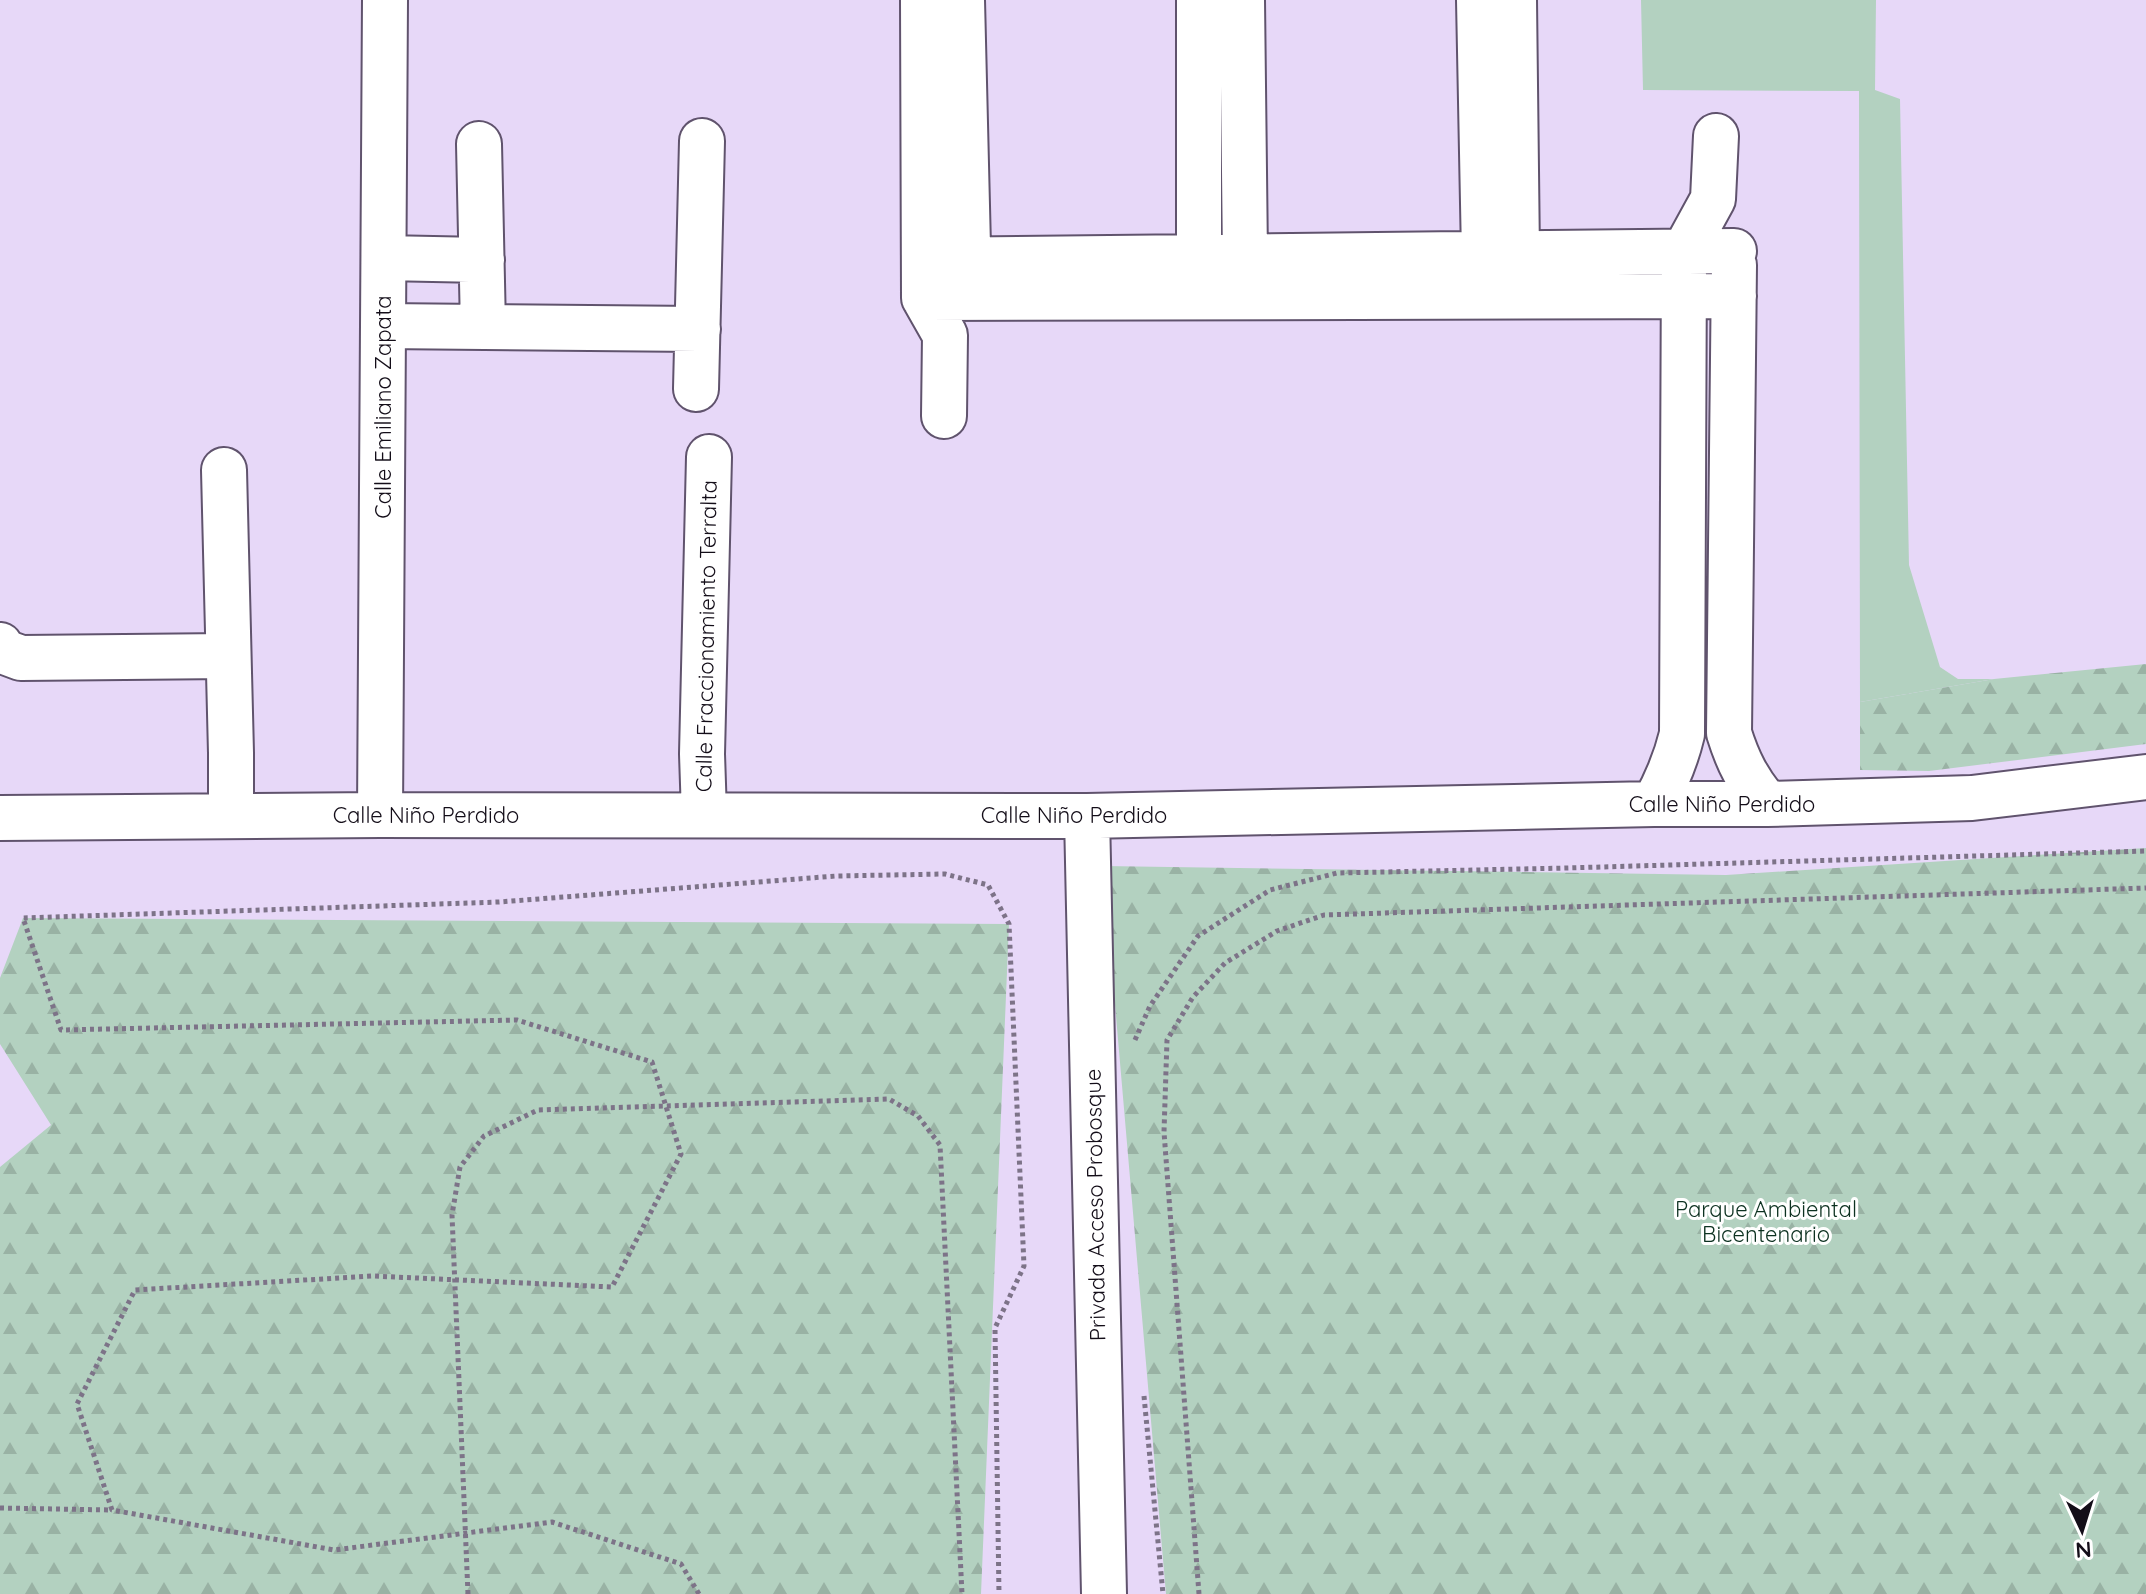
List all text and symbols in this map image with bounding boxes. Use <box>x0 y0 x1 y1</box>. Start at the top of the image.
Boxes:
street label: Calle Emiliano Zapata <box>369 295 397 519</box>
street label: Calle Fraccionamiento Terralta <box>689 480 723 792</box>
street label: Calle Niño Perdido <box>1629 790 1815 818</box>
street label: Calle Niño Perdido <box>333 801 519 829</box>
street label: Calle Niño Perdido <box>981 801 1167 829</box>
street label: Privada Acceso Probosque <box>1079 1068 1111 1342</box>
park label: Parque Ambiental Bicentenario <box>1675 1195 1857 1248</box>
north arrow <box>2042 1490 2122 1570</box>
text: N <box>2074 1535 2092 1564</box>

